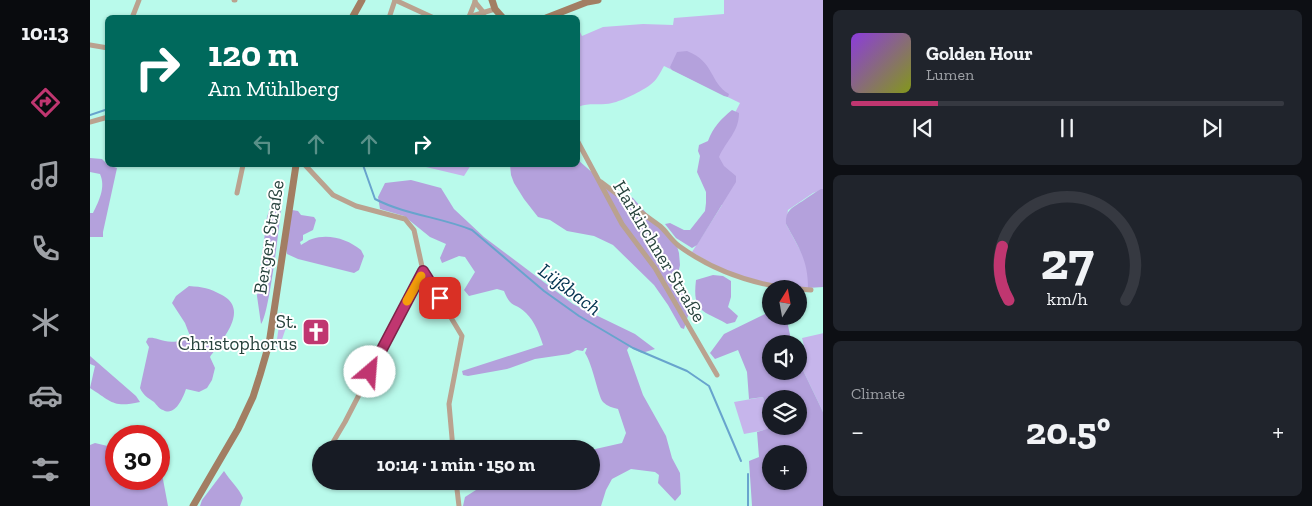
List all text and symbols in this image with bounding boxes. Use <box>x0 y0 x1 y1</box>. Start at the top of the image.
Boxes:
text: 10:13 <box>21 19 69 46</box>
text: 120 m <box>208 33 298 75</box>
icon: right <box>125 35 190 100</box>
text: Golden Hour <box>926 42 1033 65</box>
text: Lumen <box>926 65 974 84</box>
text: Am Mühlberg <box>208 75 339 102</box>
icon: directions <box>28 85 63 120</box>
icon: previous <box>909 114 937 142</box>
icon: pause <box>1053 114 1081 142</box>
icon: next <box>1198 114 1226 142</box>
icon: left <box>249 130 277 158</box>
icon: ahead <box>302 130 330 158</box>
icon: ahead <box>355 130 383 158</box>
icon: right <box>408 130 436 158</box>
icon: music <box>28 158 63 193</box>
street label: Harkirchner Straße <box>608 176 711 326</box>
street label: Berger Straße <box>248 178 289 296</box>
text: 27 <box>1041 230 1095 292</box>
icon: phone <box>28 231 63 266</box>
water label: Lüßbach <box>534 258 606 320</box>
pin <box>419 277 461 319</box>
north arrow <box>762 280 808 325</box>
map controls <box>762 280 807 490</box>
icon: arrive <box>426 284 454 312</box>
text: km/h <box>1047 288 1088 310</box>
icon: climate <box>28 305 63 340</box>
place label: St. Christophorus <box>178 310 297 355</box>
church icon: St. Christophorus <box>301 317 331 347</box>
button: sound <box>762 335 807 380</box>
position arrow <box>343 345 395 397</box>
icon: car <box>28 378 63 413</box>
text: Climate <box>851 384 905 403</box>
button: layers <box>762 390 807 435</box>
text: 20.5° <box>1026 408 1110 454</box>
text: − <box>851 415 864 448</box>
text: + <box>1272 415 1284 448</box>
speed limit sign: 30 <box>105 425 170 490</box>
button: + <box>762 445 807 490</box>
icon: filters <box>28 452 63 487</box>
text: 10:14 · 1 min · 150 m <box>377 453 535 476</box>

